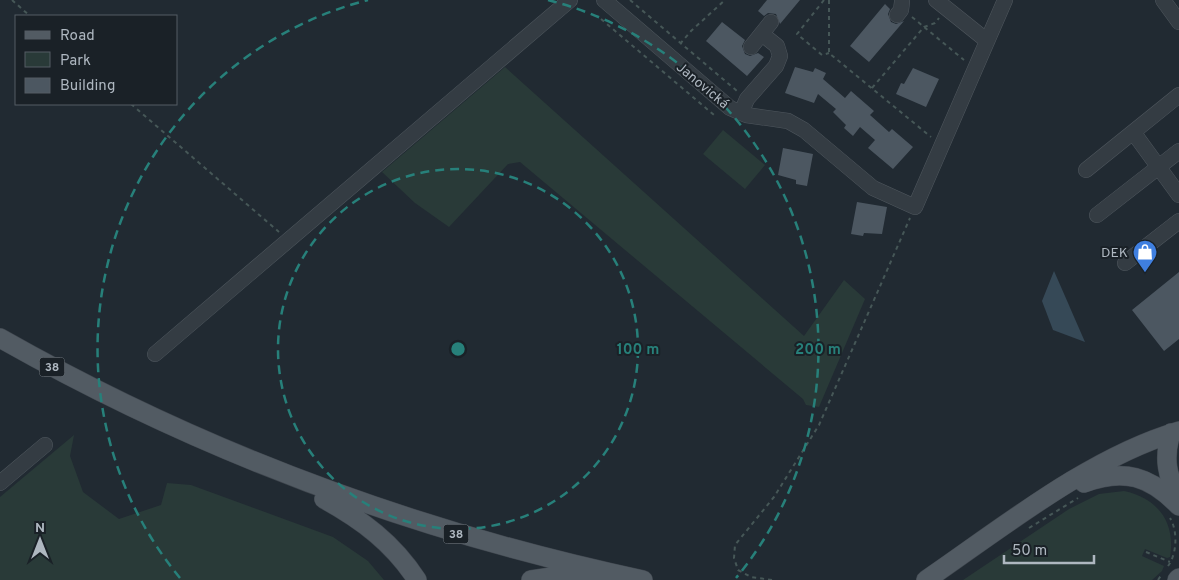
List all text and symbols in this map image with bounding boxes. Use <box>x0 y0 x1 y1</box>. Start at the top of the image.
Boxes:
legend <box>15 15 178 105</box>
text: Road <box>60 27 95 46</box>
text: Park <box>60 52 91 71</box>
street label: Janovická <box>672 59 732 113</box>
text: Building <box>60 77 115 96</box>
shop icon: DEK <box>1132 239 1158 273</box>
place label: DEK <box>1101 245 1128 262</box>
centre of rings <box>449 340 467 358</box>
text: 100 m <box>617 341 659 360</box>
text: 200 m <box>795 341 841 360</box>
road number: 38 <box>40 358 64 377</box>
north arrow <box>15 515 65 565</box>
text: N <box>35 520 45 537</box>
road number: 38 <box>444 524 468 544</box>
scale bar <box>1004 532 1094 564</box>
text: 50 m <box>1012 542 1047 561</box>

